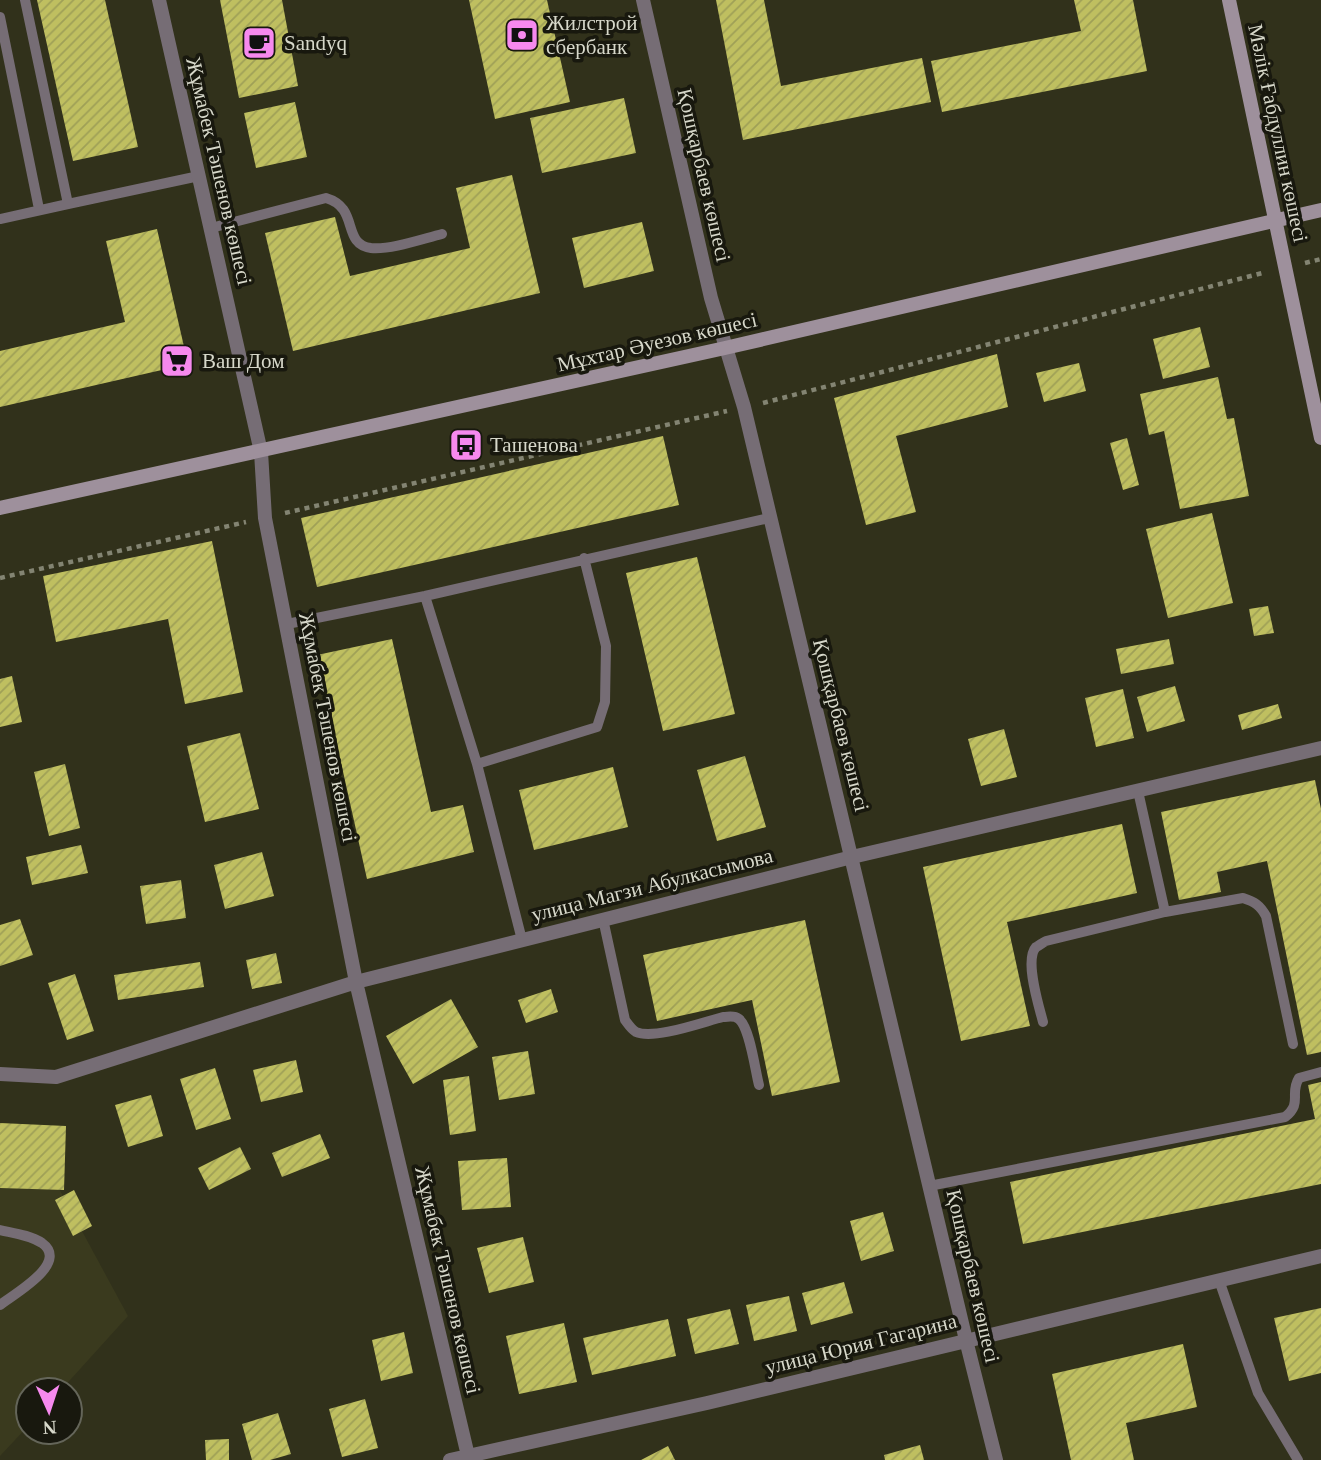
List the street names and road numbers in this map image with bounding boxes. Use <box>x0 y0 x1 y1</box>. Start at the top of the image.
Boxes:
street label: Мәлік Ғабдуллин көшесі <box>1243 22 1313 244</box>
street label: Жұмабек Тәшенов көшесі <box>181 55 257 288</box>
street label: Қошқарбаев көшесі <box>672 86 736 264</box>
street label: Мұхтар Әуезов көшесі <box>555 307 759 377</box>
street label: Жұмабек Тәшенов көшесі <box>294 610 362 844</box>
street label: Қошқарбаев көшесі <box>808 636 874 814</box>
street label: улица Магзи Абулкасымова <box>529 843 776 927</box>
street label: Жұмабек Тәшенов көшесі <box>410 1164 486 1397</box>
street label: Қошқарбаев көшесі <box>941 1187 1005 1365</box>
street label: улица Юрия Гагарина <box>763 1308 960 1379</box>

